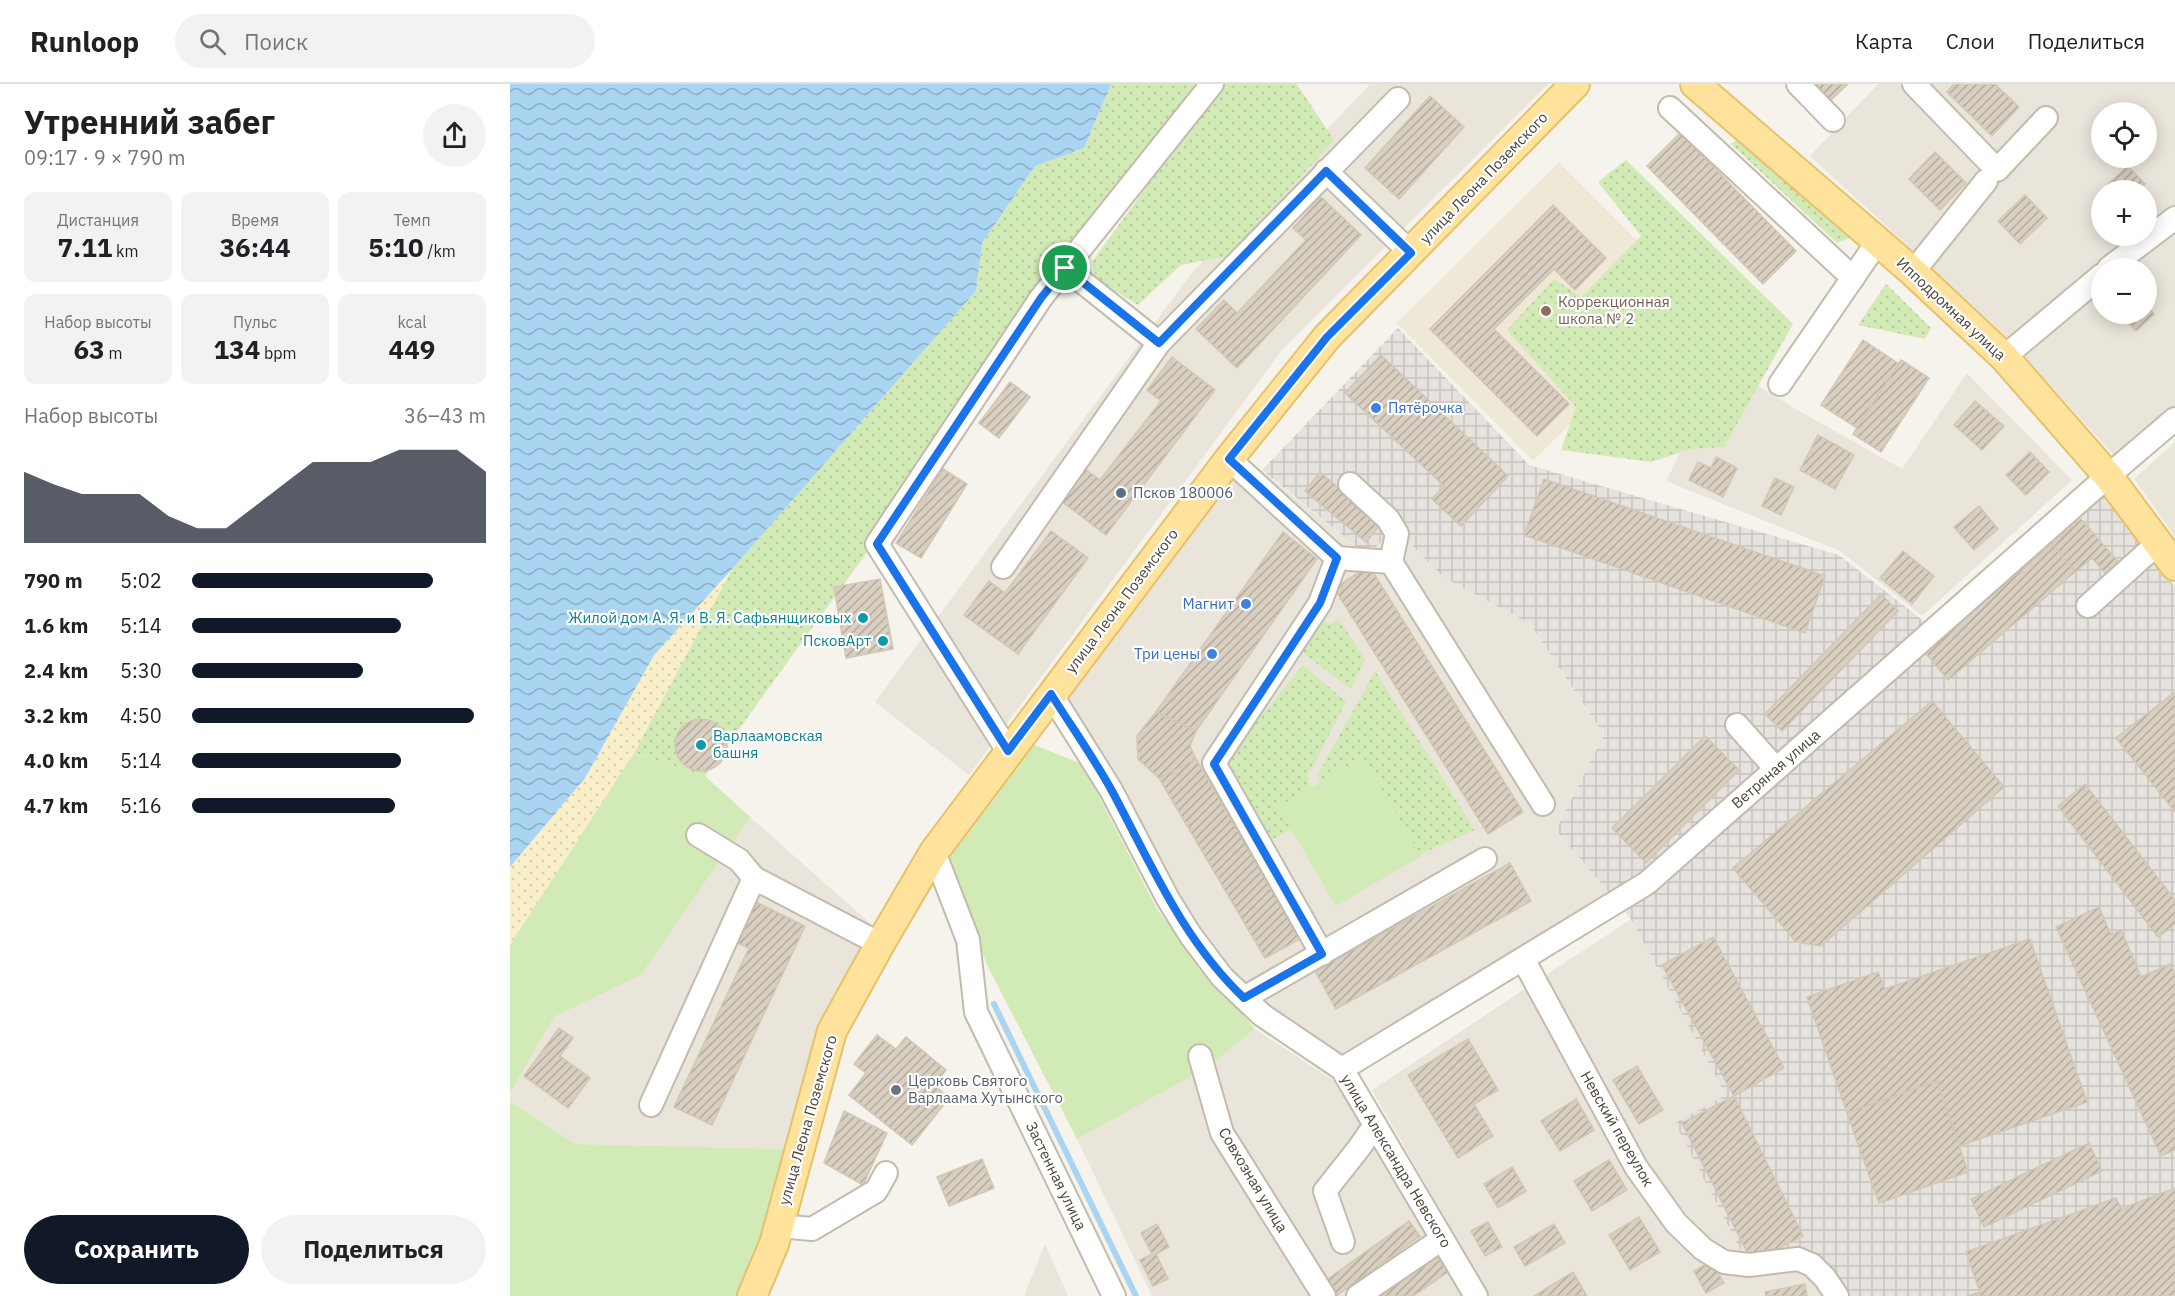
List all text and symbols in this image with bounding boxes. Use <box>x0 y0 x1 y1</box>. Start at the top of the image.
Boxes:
search box <box>175 14 595 68</box>
text: Runloop <box>30 23 139 60</box>
icon: search <box>196 25 229 58</box>
text: Поиск <box>244 27 308 56</box>
text: Карта <box>1855 27 1913 55</box>
text: Слои <box>1946 27 1995 55</box>
text: Поделиться <box>2028 27 2145 55</box>
text: Утренний забег <box>24 100 275 143</box>
map controls <box>2091 102 2157 324</box>
button: locate <box>2091 102 2157 168</box>
button: share <box>423 104 486 167</box>
street label: улица Леона Поземского <box>1416 108 1552 247</box>
text: 09:17 · 9 × 790 m <box>24 144 185 171</box>
button: + <box>2091 180 2157 246</box>
text: Дистанция <box>57 210 139 230</box>
text: Время <box>231 210 279 230</box>
text: Темп <box>393 210 431 230</box>
text: 7.11 <box>57 230 112 264</box>
text: 36:44 <box>220 230 290 264</box>
text: 5:10 <box>368 230 424 264</box>
text: km <box>112 241 139 261</box>
text: /km <box>424 241 456 261</box>
pin <box>1039 242 1090 293</box>
icon: arrive <box>1048 251 1081 284</box>
street label: Ипподромная улица <box>1893 253 2010 364</box>
button: − <box>2091 258 2157 324</box>
place label: Коррекционная школа № 2 <box>1558 292 1670 328</box>
marker: Коррекционная школа № 2 <box>1539 304 1553 318</box>
text: Набор высоты <box>44 312 152 332</box>
text: Пульс <box>233 312 277 332</box>
text: kcal <box>397 312 427 332</box>
text: 63 <box>74 332 105 366</box>
text: 134 <box>213 332 260 366</box>
text: 449 <box>389 332 435 366</box>
text: m <box>105 343 122 363</box>
text: bpm <box>260 343 297 363</box>
place label: Пятёрочка <box>1388 398 1463 417</box>
marker: Пятёрочка <box>1369 401 1383 415</box>
text: Набор высоты <box>24 402 158 429</box>
text: 36–43 m <box>404 402 486 429</box>
place label: Псков 180006 <box>1133 483 1233 502</box>
marker: Псков 180006 <box>1114 486 1128 500</box>
street label: улица Леона Поземского <box>1061 525 1182 677</box>
text: 790 m <box>24 567 83 594</box>
text: 5:02 <box>120 567 162 594</box>
place label: Магнит <box>1183 594 1234 613</box>
marker: Магнит <box>1239 597 1253 611</box>
place label: Жилой дом А. Я. и В. Я. Сафьянщиковых <box>568 608 851 627</box>
marker: Жилой дом А. Я. и В. Я. Сафьянщиковых <box>856 611 870 625</box>
text: 1.6 km <box>24 612 88 639</box>
text: 5:14 <box>120 612 162 639</box>
place label: ПсковАрт <box>803 631 871 650</box>
marker: ПсковАрт <box>876 634 890 648</box>
place label: Три цены <box>1134 644 1200 663</box>
marker: Три цены <box>1205 647 1219 661</box>
text: 2.4 km <box>24 657 88 684</box>
text: 5:30 <box>120 657 162 684</box>
text: 3.2 km <box>24 702 88 729</box>
text: 4:50 <box>120 702 162 729</box>
street label: Ветряная улица <box>1727 725 1824 812</box>
place label: Варлаамовская башня <box>713 726 823 762</box>
marker: Варлаамовская башня <box>694 738 708 752</box>
text: 4.0 km <box>24 747 88 774</box>
text: 5:14 <box>120 747 162 774</box>
text: 4.7 km <box>24 792 88 819</box>
text: 5:16 <box>120 792 162 819</box>
street label: улица Леона Поземского <box>774 1033 841 1207</box>
street label: Невский переулок <box>1577 1068 1658 1190</box>
place label: Церковь Святого Варлаама Хутынского <box>908 1071 1063 1107</box>
street label: улица Александра Невского <box>1337 1071 1456 1251</box>
marker: Церковь Святого Варлаама Хутынского <box>889 1083 903 1097</box>
street label: Застенная улица <box>1022 1118 1091 1233</box>
street label: Совхозная улица <box>1215 1124 1292 1236</box>
button: Сохранить <box>24 1215 249 1284</box>
button: Поделиться <box>261 1215 486 1284</box>

